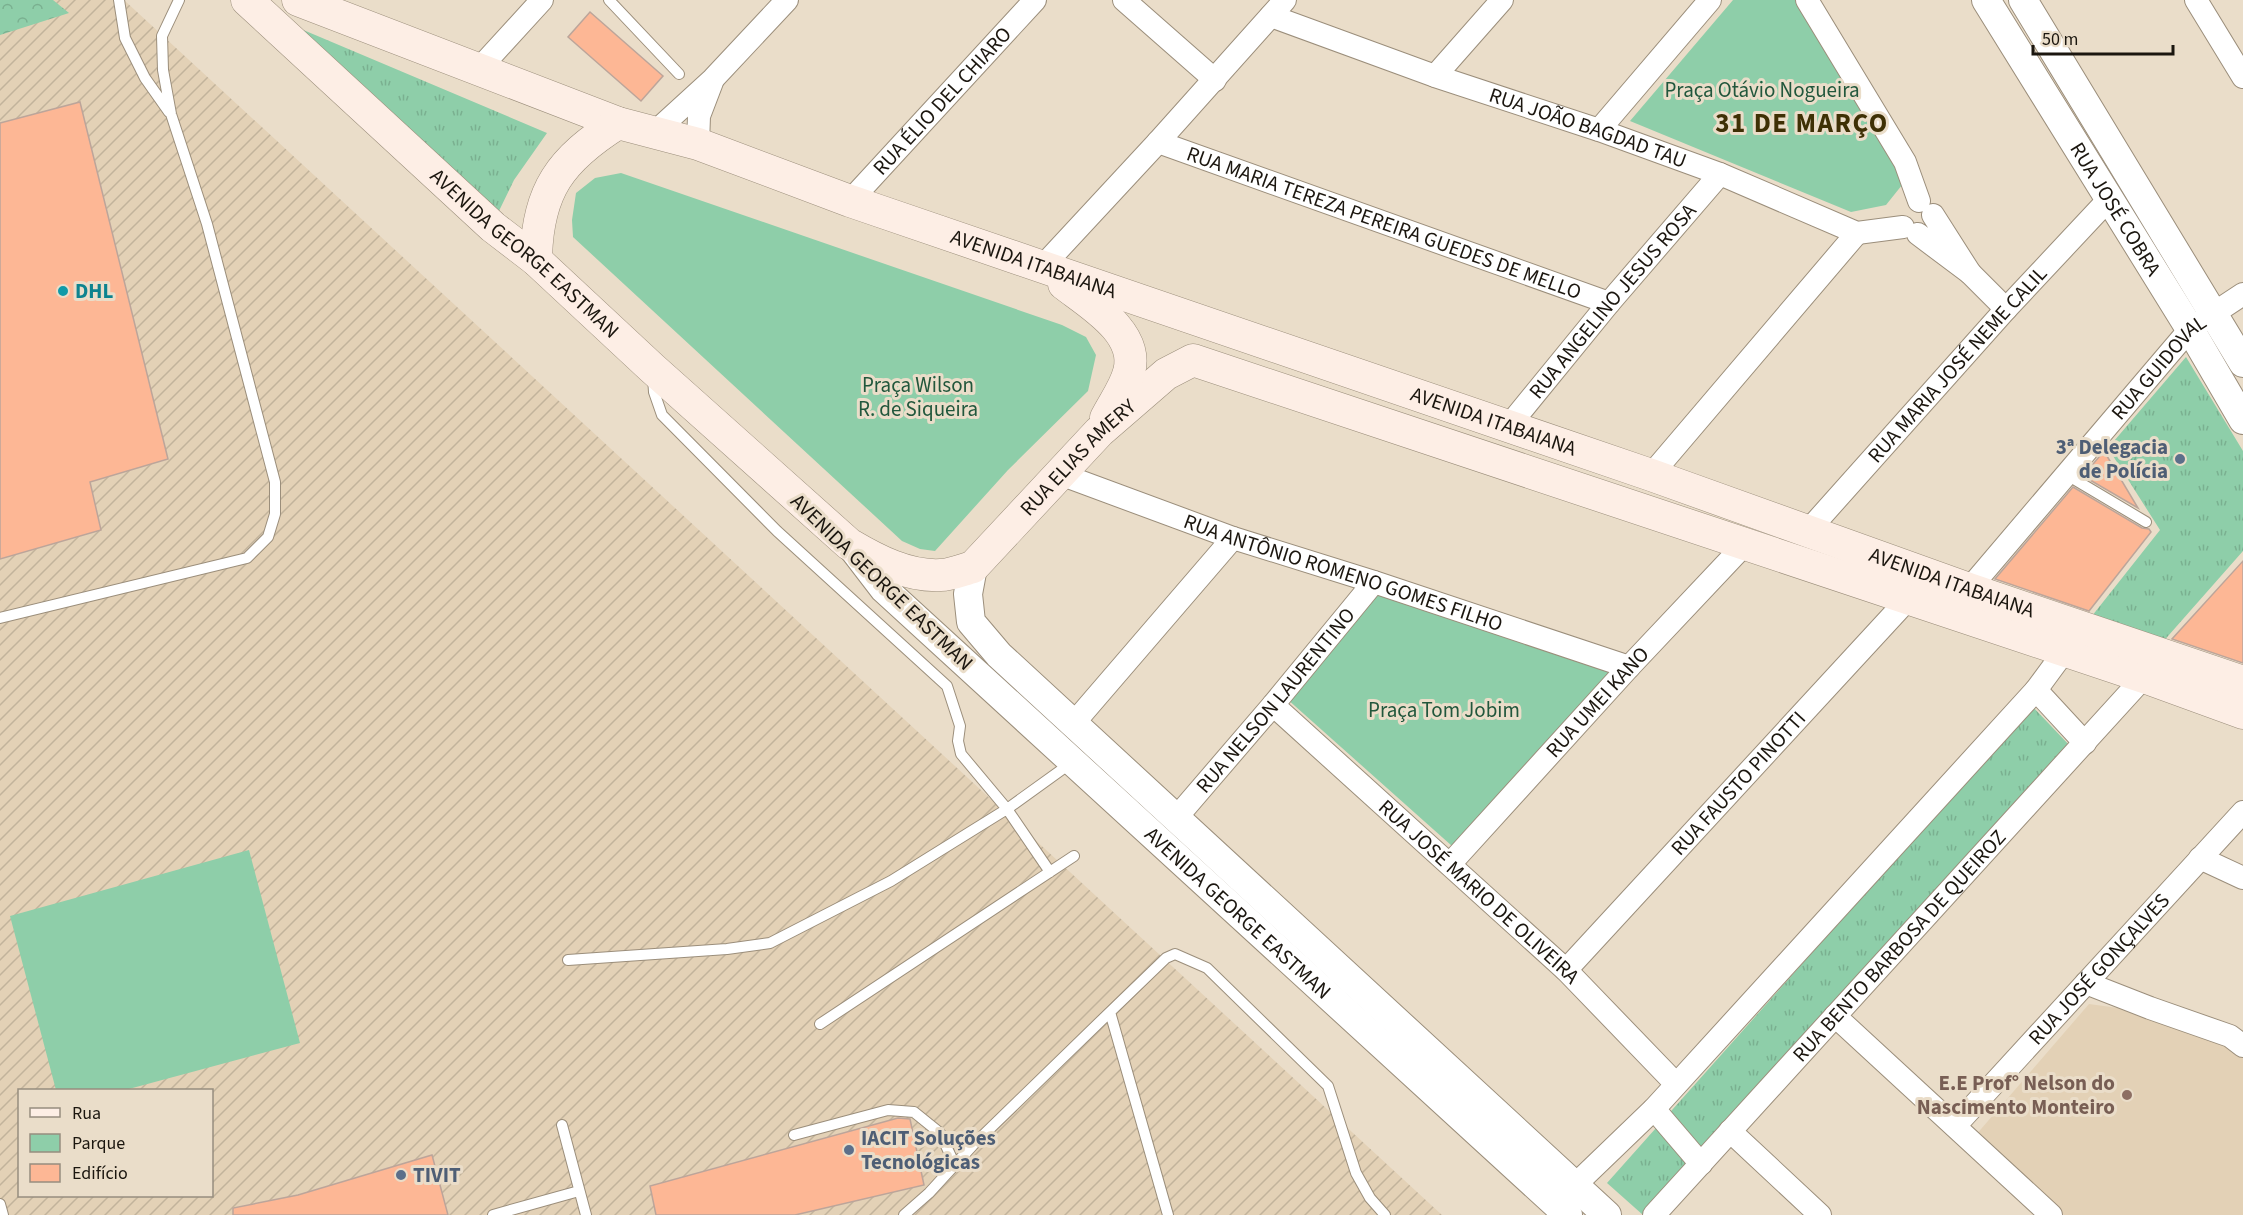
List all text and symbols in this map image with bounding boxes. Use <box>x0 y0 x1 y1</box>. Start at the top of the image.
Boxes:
scale bar <box>2033 18 2172 56</box>
street label: RUA ÉLIO DEL CHIARO <box>866 20 1018 182</box>
text: 50 m <box>2042 27 2078 52</box>
park label: Praça Otávio Nogueira <box>1664 75 1860 105</box>
street label: RUA JOÃO BAGDAD TAU <box>1485 80 1691 176</box>
district label: 31 DE MARÇO <box>1715 104 1889 143</box>
street label: RUA JOSÉ COBRA <box>2063 136 2169 282</box>
street label: RUA MARIA TEREZA PEREIRA GUEDES DE MELLO <box>1183 138 1586 307</box>
street label: AVENIDA GEORGE EASTMAN <box>424 161 626 345</box>
street label: RUA ANGELINO JESUS ROSA <box>1522 196 1704 405</box>
street label: AVENIDA ITABAIANA <box>947 222 1121 306</box>
street label: RUA MARIA JOSÉ NEME CALIL <box>1861 259 2054 469</box>
place label: DHL <box>75 276 113 306</box>
marker: DHL <box>56 284 70 298</box>
street label: RUA GUIDOVAL <box>2104 307 2212 426</box>
park label: Praça Wilson R. de Siqueira <box>858 370 978 424</box>
street label: AVENIDA ITABAIANA <box>1407 379 1581 464</box>
street label: RUA ELIAS AMERY <box>1013 391 1143 523</box>
place label: 3ª Delegacia de Polícia <box>2056 432 2168 486</box>
marker: 3ª Delegacia de Polícia <box>2173 452 2187 466</box>
street label: AVENIDA GEORGE EASTMAN <box>784 487 980 677</box>
street label: RUA ANTÔNIO ROMENO GOMES FILHO <box>1179 506 1507 639</box>
street label: AVENIDA ITABAIANA <box>1865 539 2039 625</box>
street label: RUA NELSON LAURENTINO <box>1189 601 1362 800</box>
street label: RUA UMEI KANO <box>1539 640 1656 764</box>
park label: Praça Tom Jobim <box>1368 695 1520 725</box>
street label: RUA FAUSTO PINOTTI <box>1664 704 1813 862</box>
street label: RUA JOSÉ MARIO DE OLIVEIRA <box>1372 792 1587 991</box>
street label: AVENIDA GEORGE EASTMAN <box>1138 820 1338 1006</box>
street label: RUA BENTO BARBOSA DE QUEIROZ <box>1785 823 2013 1069</box>
street label: RUA JOSÉ GONÇALVES <box>2021 886 2177 1052</box>
place label: E.E Prof° Nelson do Nascimento Monteiro <box>1917 1068 2115 1122</box>
marker: E.E Prof° Nelson do Nascimento Monteiro <box>2120 1088 2134 1102</box>
legend <box>18 1089 213 1197</box>
text: Rua <box>72 1101 101 1126</box>
place label: IACIT Soluções Tecnológicas <box>861 1123 996 1177</box>
text: Parque <box>72 1131 125 1156</box>
marker: IACIT Soluções Tecnológicas <box>842 1143 856 1157</box>
place label: TIVIT <box>413 1160 461 1190</box>
text: Edifício <box>72 1161 128 1186</box>
marker: TIVIT <box>394 1168 408 1182</box>

